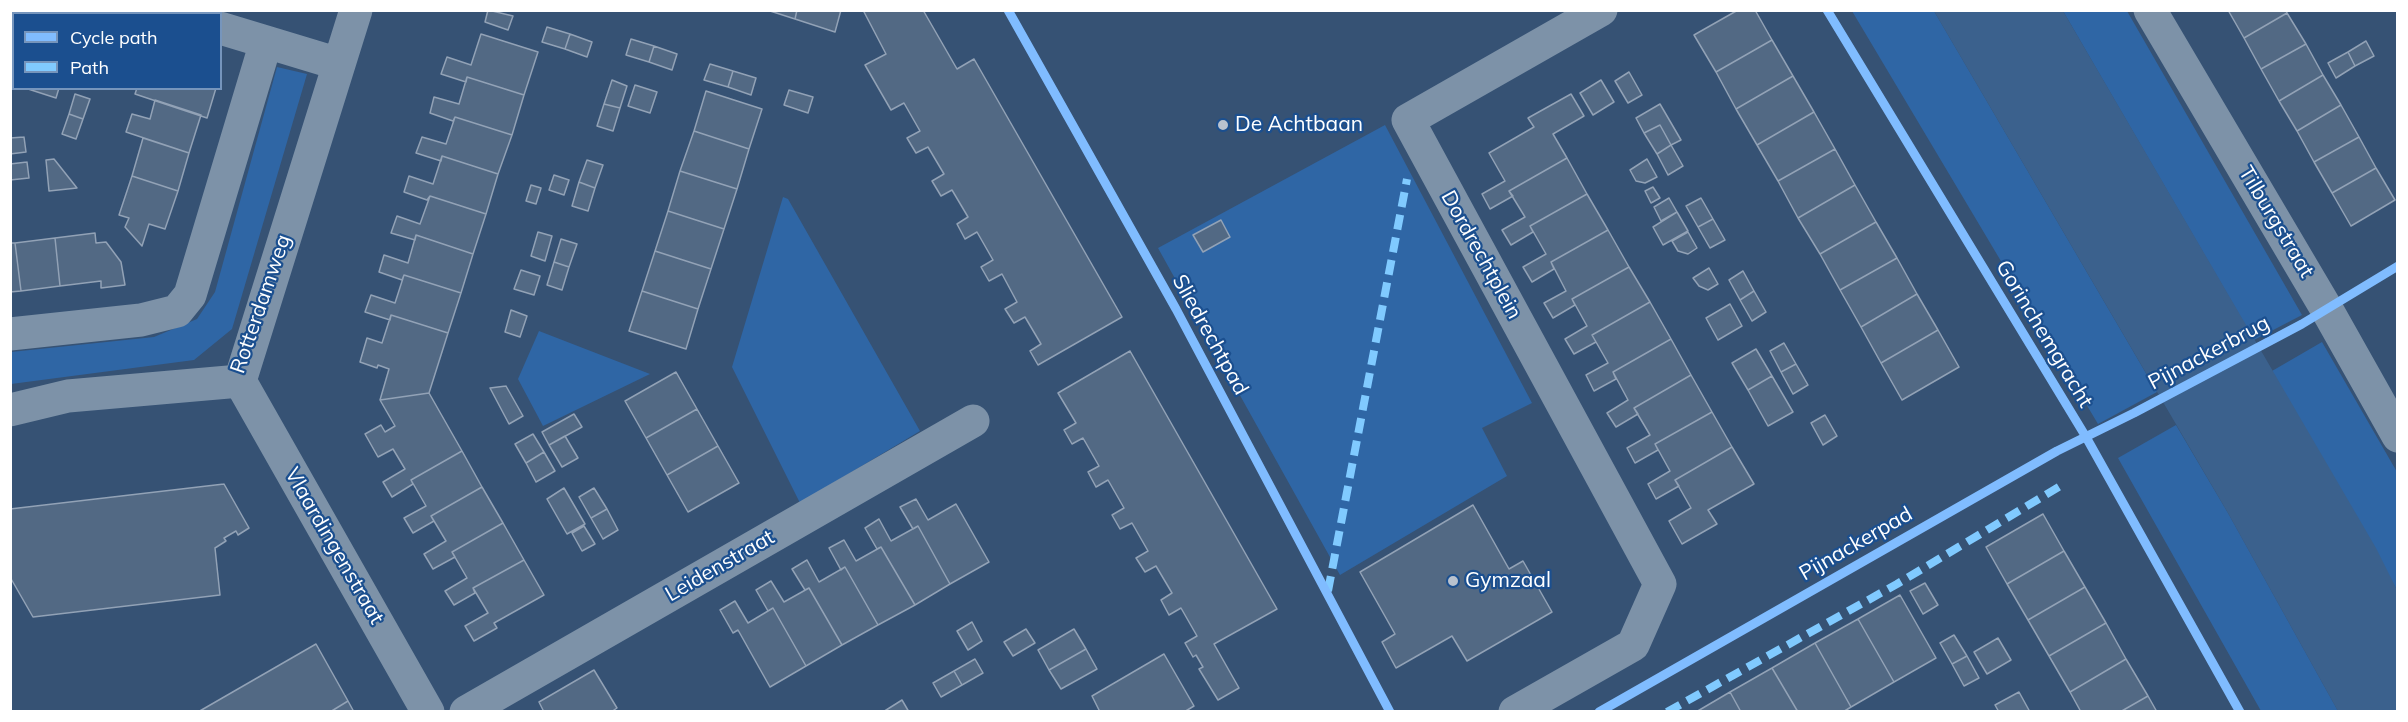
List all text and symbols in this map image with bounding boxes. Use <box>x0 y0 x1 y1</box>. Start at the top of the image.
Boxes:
legend <box>12 12 222 90</box>
text: Cycle path <box>70 26 157 49</box>
text: Path <box>70 56 109 79</box>
place label: De Achtbaan <box>1235 112 1363 138</box>
marker: De Achtbaan <box>1216 118 1230 132</box>
street label: Tilburgstraat <box>2233 162 2319 282</box>
street label: Dordrechtplein <box>1435 186 1527 324</box>
street label: Rotterdamweg <box>225 231 297 377</box>
street label: Gorinchemgracht <box>1990 256 2098 412</box>
street label: Sliedrechtpad <box>1167 270 1253 400</box>
street label: Pijnackerbrug <box>2144 311 2274 395</box>
street label: Vlaardingenstraat <box>279 463 389 629</box>
street label: Pijnackerpad <box>1795 501 1917 587</box>
street label: Leidenstraat <box>661 525 779 607</box>
place label: Gymzaal <box>1465 568 1551 594</box>
marker: Gymzaal <box>1446 574 1460 588</box>

